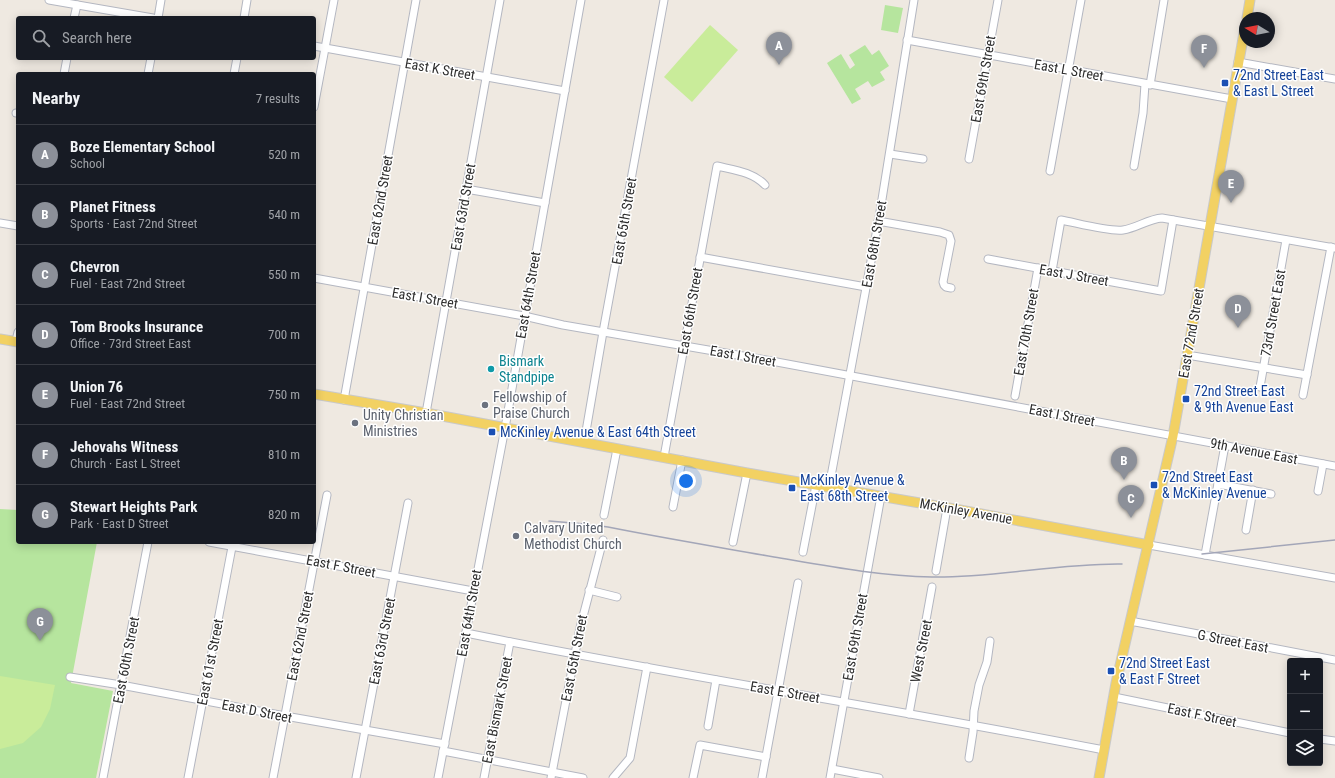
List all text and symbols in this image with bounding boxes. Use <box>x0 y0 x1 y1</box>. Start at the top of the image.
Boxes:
north arrow <box>1239 12 1275 48</box>
search box <box>16 16 316 60</box>
icon: search <box>30 27 52 49</box>
text: Search here <box>62 29 132 47</box>
pin: A <box>766 32 792 65</box>
street label: East 69th Street <box>967 34 999 124</box>
pin: F <box>1191 35 1217 68</box>
street label: East K Street <box>404 55 476 83</box>
street label: East L Street <box>1033 56 1105 84</box>
place label: 72nd Street East & East L Street <box>1233 67 1324 99</box>
marker: 72nd Street East & East L Street <box>1220 78 1230 88</box>
text: Nearby <box>32 88 80 108</box>
text: 7 results <box>256 91 300 106</box>
text: Boze Elementary School <box>70 138 215 156</box>
text: A <box>41 147 49 162</box>
text: 520 m <box>268 147 300 162</box>
street label: East 62nd Street <box>364 154 396 246</box>
text: School <box>70 156 105 171</box>
street label: East 63rd Street <box>447 162 479 252</box>
pin: E <box>1218 170 1244 203</box>
street label: East 65th Street <box>608 176 640 266</box>
text: Planet Fitness <box>70 198 156 216</box>
street label: East 68th Street <box>858 199 890 289</box>
text: B <box>41 207 49 222</box>
text: 540 m <box>268 207 300 222</box>
text: Sports · East 72nd Street <box>70 216 197 231</box>
street label: East 64th Street <box>512 250 544 340</box>
text: Chevron <box>70 258 119 276</box>
street label: East J Street <box>1038 261 1110 289</box>
street label: East 66th Street <box>674 266 706 356</box>
text: C <box>41 267 49 282</box>
text: 550 m <box>268 267 300 282</box>
street label: 73rd Street East <box>1257 268 1289 358</box>
text: Fuel · East 72nd Street <box>70 276 185 291</box>
street label: East I Street <box>391 284 459 312</box>
street label: East 70th Street <box>1010 287 1042 377</box>
street label: East 72nd Street <box>1175 287 1207 379</box>
pin: D <box>1225 295 1251 328</box>
text: Tom Brooks Insurance <box>70 318 203 336</box>
text: D <box>41 327 49 342</box>
text: 700 m <box>268 327 300 342</box>
text: Office · 73rd Street East <box>70 336 191 351</box>
street label: East I Street <box>709 342 777 370</box>
place label: Bismark Standpipe <box>499 353 555 385</box>
marker: Bismark Standpipe <box>486 364 496 374</box>
text: Union 76 <box>70 378 123 396</box>
place label: 72nd Street East & 9th Avenue East <box>1194 383 1294 415</box>
text: E <box>42 387 48 402</box>
text: 750 m <box>268 387 300 402</box>
place label: Fellowship of Praise Church <box>493 389 570 421</box>
marker: 72nd Street East & 9th Avenue East <box>1181 394 1191 404</box>
text: Fuel · East 72nd Street <box>70 396 185 411</box>
marker: Fellowship of Praise Church <box>480 400 490 410</box>
street label: East I Street <box>1028 401 1096 429</box>
place label: Unity Christian Ministries <box>363 407 443 439</box>
marker: Unity Christian Ministries <box>350 418 360 428</box>
place label: McKinley Avenue & East 64th Street <box>500 424 696 440</box>
marker: McKinley Avenue & East 64th Street <box>487 427 497 437</box>
street label: 9th Avenue East <box>1209 435 1299 467</box>
text: Jehovahs Witness <box>70 438 178 456</box>
text: F <box>42 447 48 462</box>
text: 810 m <box>268 447 300 462</box>
pin: B <box>1111 447 1137 480</box>
text: Church · East L Street <box>70 456 180 471</box>
place label: 72nd Street East & McKinley Avenue <box>1162 469 1267 501</box>
your location <box>676 471 696 491</box>
place label: McKinley Avenue & East 68th Street <box>800 472 905 504</box>
marker: 72nd Street East & McKinley Avenue <box>1149 480 1159 490</box>
marker: McKinley Avenue & East 68th Street <box>787 483 797 493</box>
pin: C <box>1118 485 1144 518</box>
street label: McKinley Avenue <box>918 495 1014 527</box>
text: Stewart Heights Park <box>70 498 197 516</box>
text: G <box>41 507 49 522</box>
text: 820 m <box>268 507 300 522</box>
text: Park · East D Street <box>70 516 169 531</box>
place label: Calvary United Methodist Church <box>524 520 622 552</box>
marker: Calvary United Methodist Church <box>511 531 521 541</box>
street label: East F Street <box>305 551 377 581</box>
street label: East 64th Street <box>453 568 485 658</box>
street label: East 62nd Street <box>283 590 317 682</box>
street label: East 69th Street <box>839 592 871 682</box>
street label: East 63rd Street <box>366 596 398 686</box>
pin: G <box>27 608 53 641</box>
street label: East 65th Street <box>558 613 590 703</box>
street label: East 60th Street <box>110 615 142 705</box>
street label: East 61st Street <box>194 617 226 707</box>
street label: West Street <box>907 618 935 684</box>
street label: G Street East <box>1196 626 1270 656</box>
street label: East Bismark Street <box>479 655 515 765</box>
place label: 72nd Street East & East F Street <box>1119 655 1210 687</box>
map controls <box>1287 658 1323 766</box>
button: + <box>1287 658 1323 694</box>
marker: 72nd Street East & East F Street <box>1106 666 1116 676</box>
street label: East E Street <box>749 678 821 706</box>
button: − <box>1287 694 1323 730</box>
street label: East D Street <box>220 696 294 726</box>
street label: East F Street <box>1166 700 1238 730</box>
button: layers <box>1287 730 1323 766</box>

